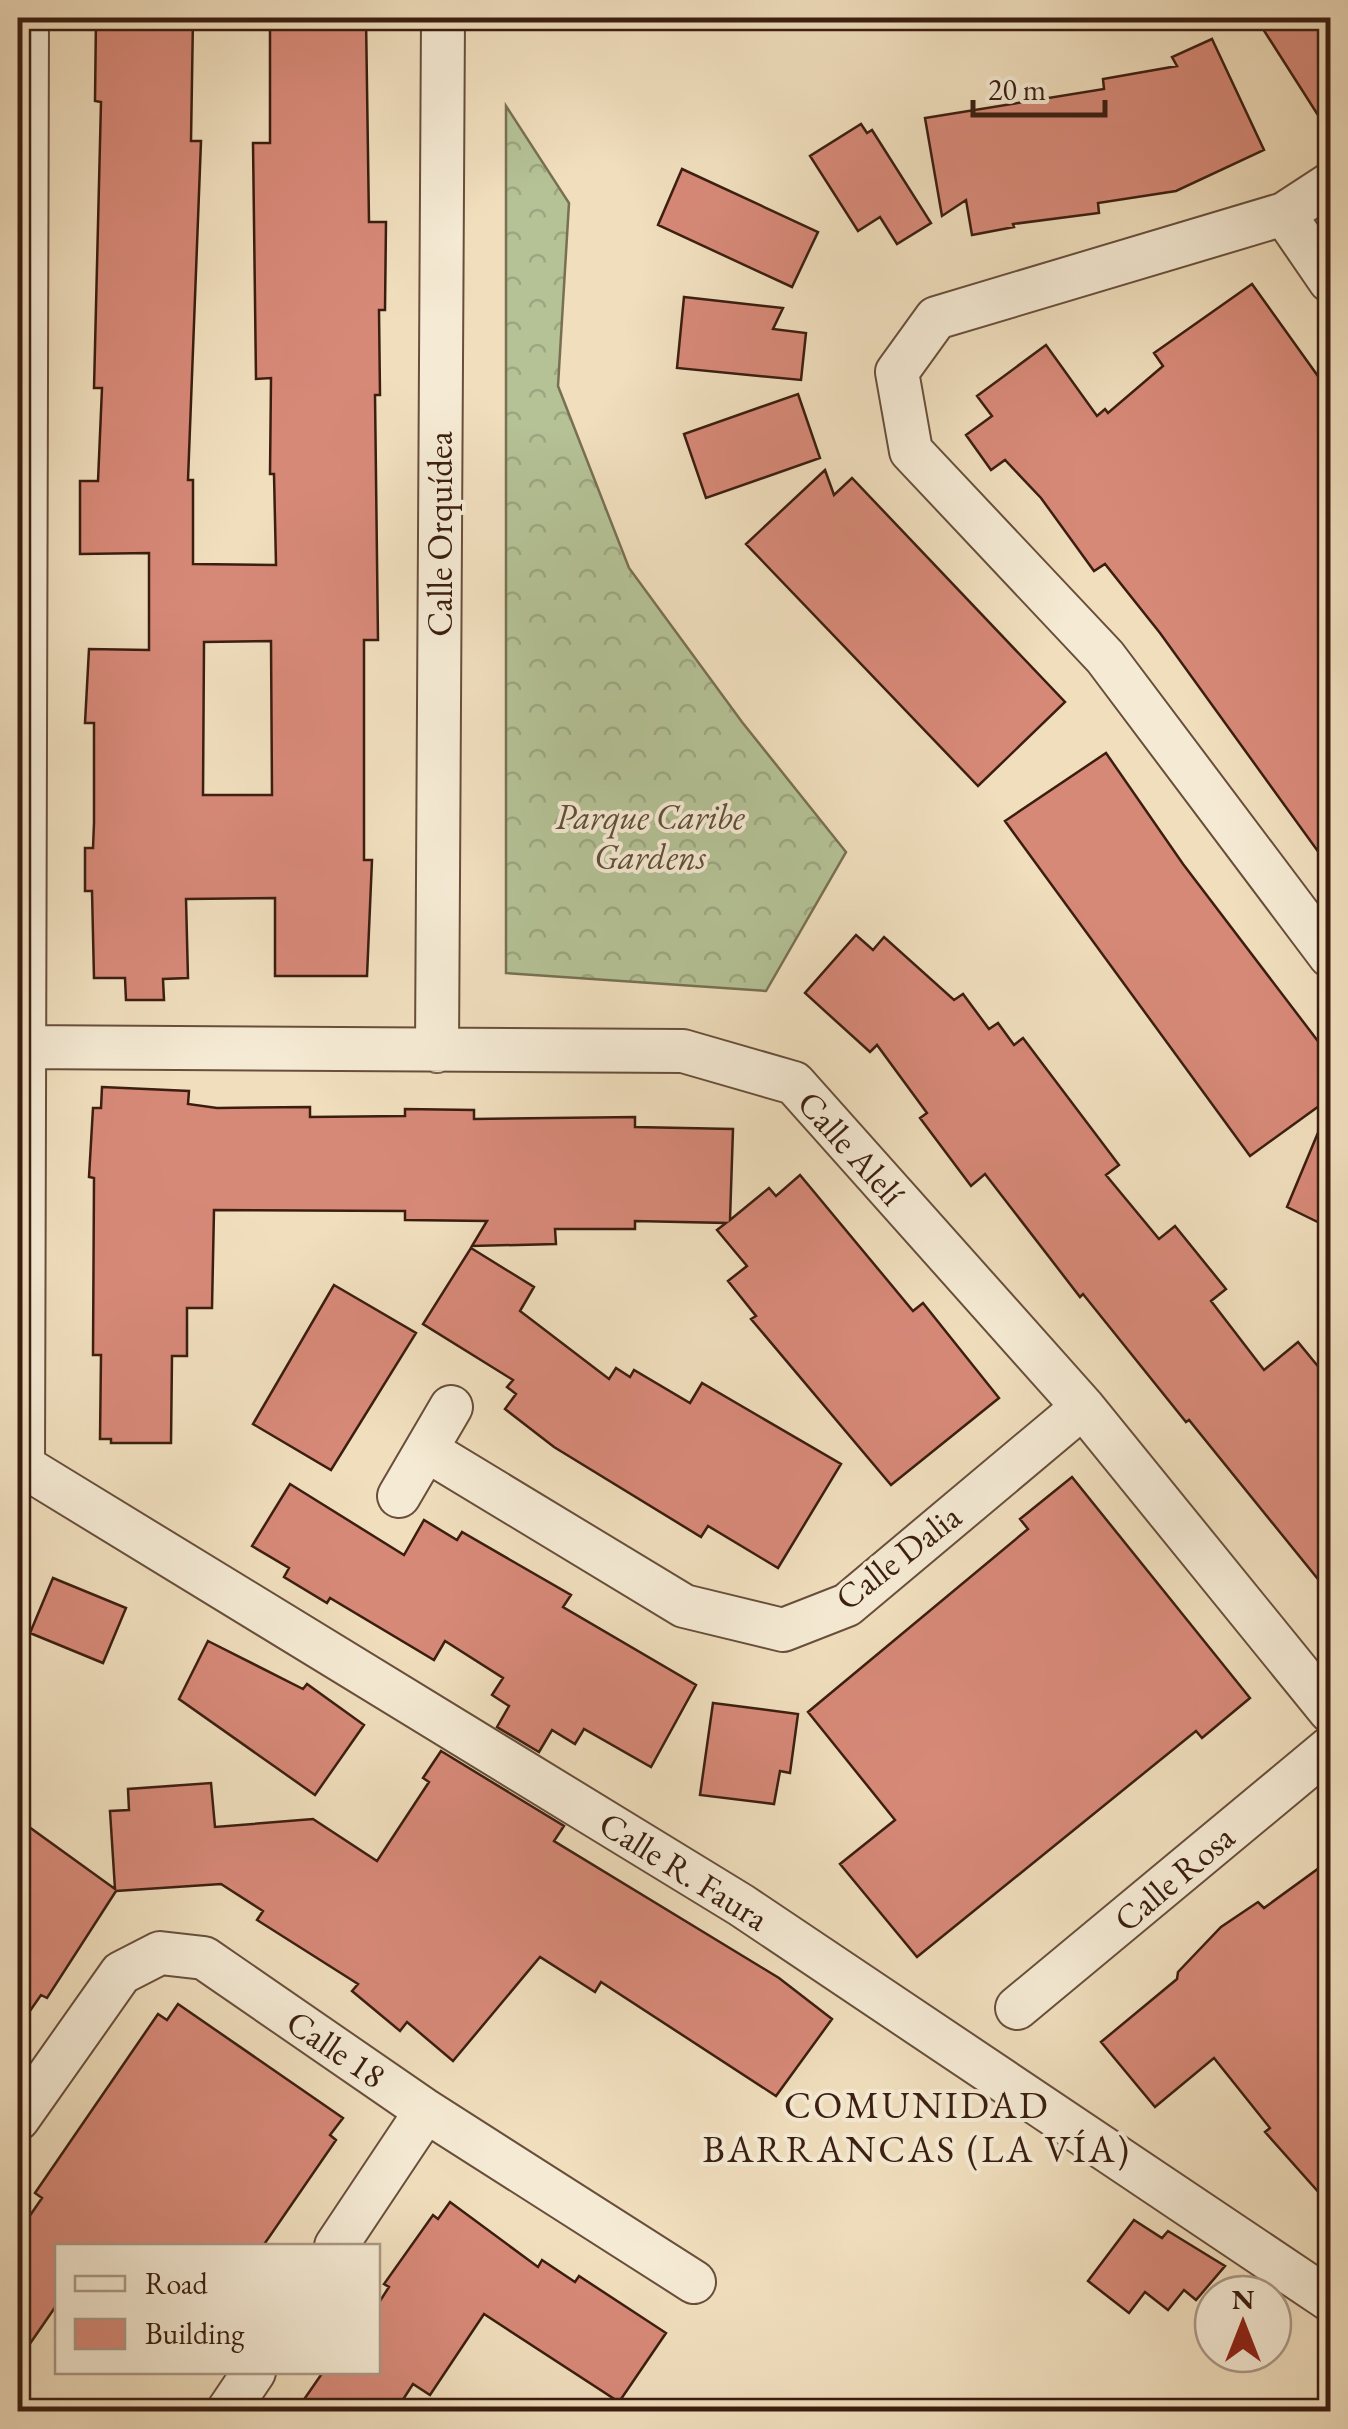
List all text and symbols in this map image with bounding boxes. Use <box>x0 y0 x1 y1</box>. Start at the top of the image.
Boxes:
scale bar <box>973 55 1106 117</box>
text: 20 m <box>988 70 1046 109</box>
street label: Calle Orquídea <box>417 431 462 637</box>
park label: Parque Caribe Gardens <box>555 794 746 879</box>
street label: Calle Alelí <box>788 1081 915 1215</box>
street label: Calle Dalia <box>826 1493 970 1620</box>
street label: Calle R. Faura <box>591 1801 777 1940</box>
street label: Calle Rosa <box>1104 1814 1243 1941</box>
street label: Calle 18 <box>278 1999 394 2098</box>
district label: COMUNIDAD BARRANCAS (LA VÍA) <box>702 2080 1132 2173</box>
legend <box>55 2244 380 2374</box>
text: Road <box>145 2264 209 2303</box>
north arrow <box>1193 2274 1293 2374</box>
text: N <box>1232 2281 1255 2317</box>
text: Building <box>145 2314 245 2353</box>

